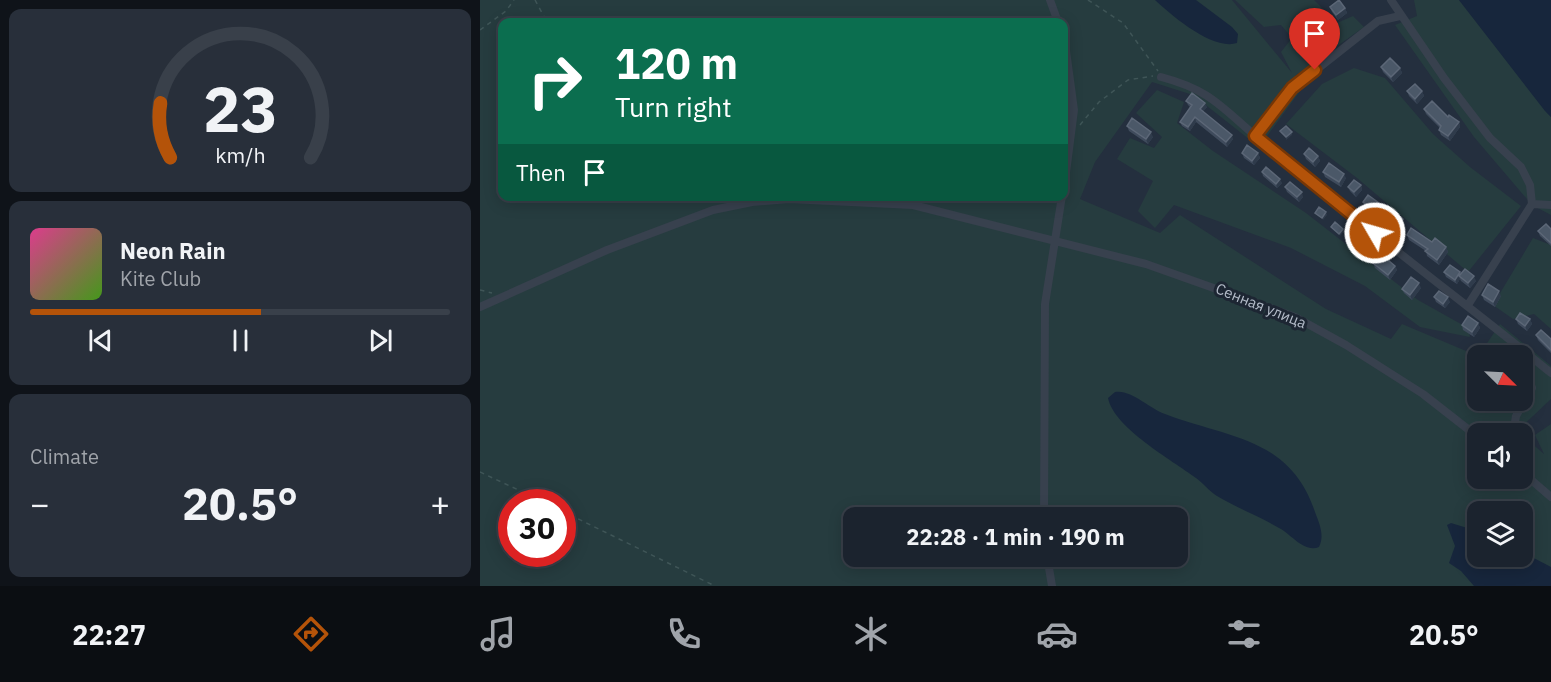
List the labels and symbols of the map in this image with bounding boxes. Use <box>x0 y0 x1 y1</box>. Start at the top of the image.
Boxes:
pin <box>1289 8 1340 70</box>
position arrow <box>1343 201 1407 265</box>
street label: Сенная улица <box>1213 279 1309 332</box>
north arrow <box>1467 345 1533 411</box>
speed limit sign: 30 <box>498 489 576 567</box>

